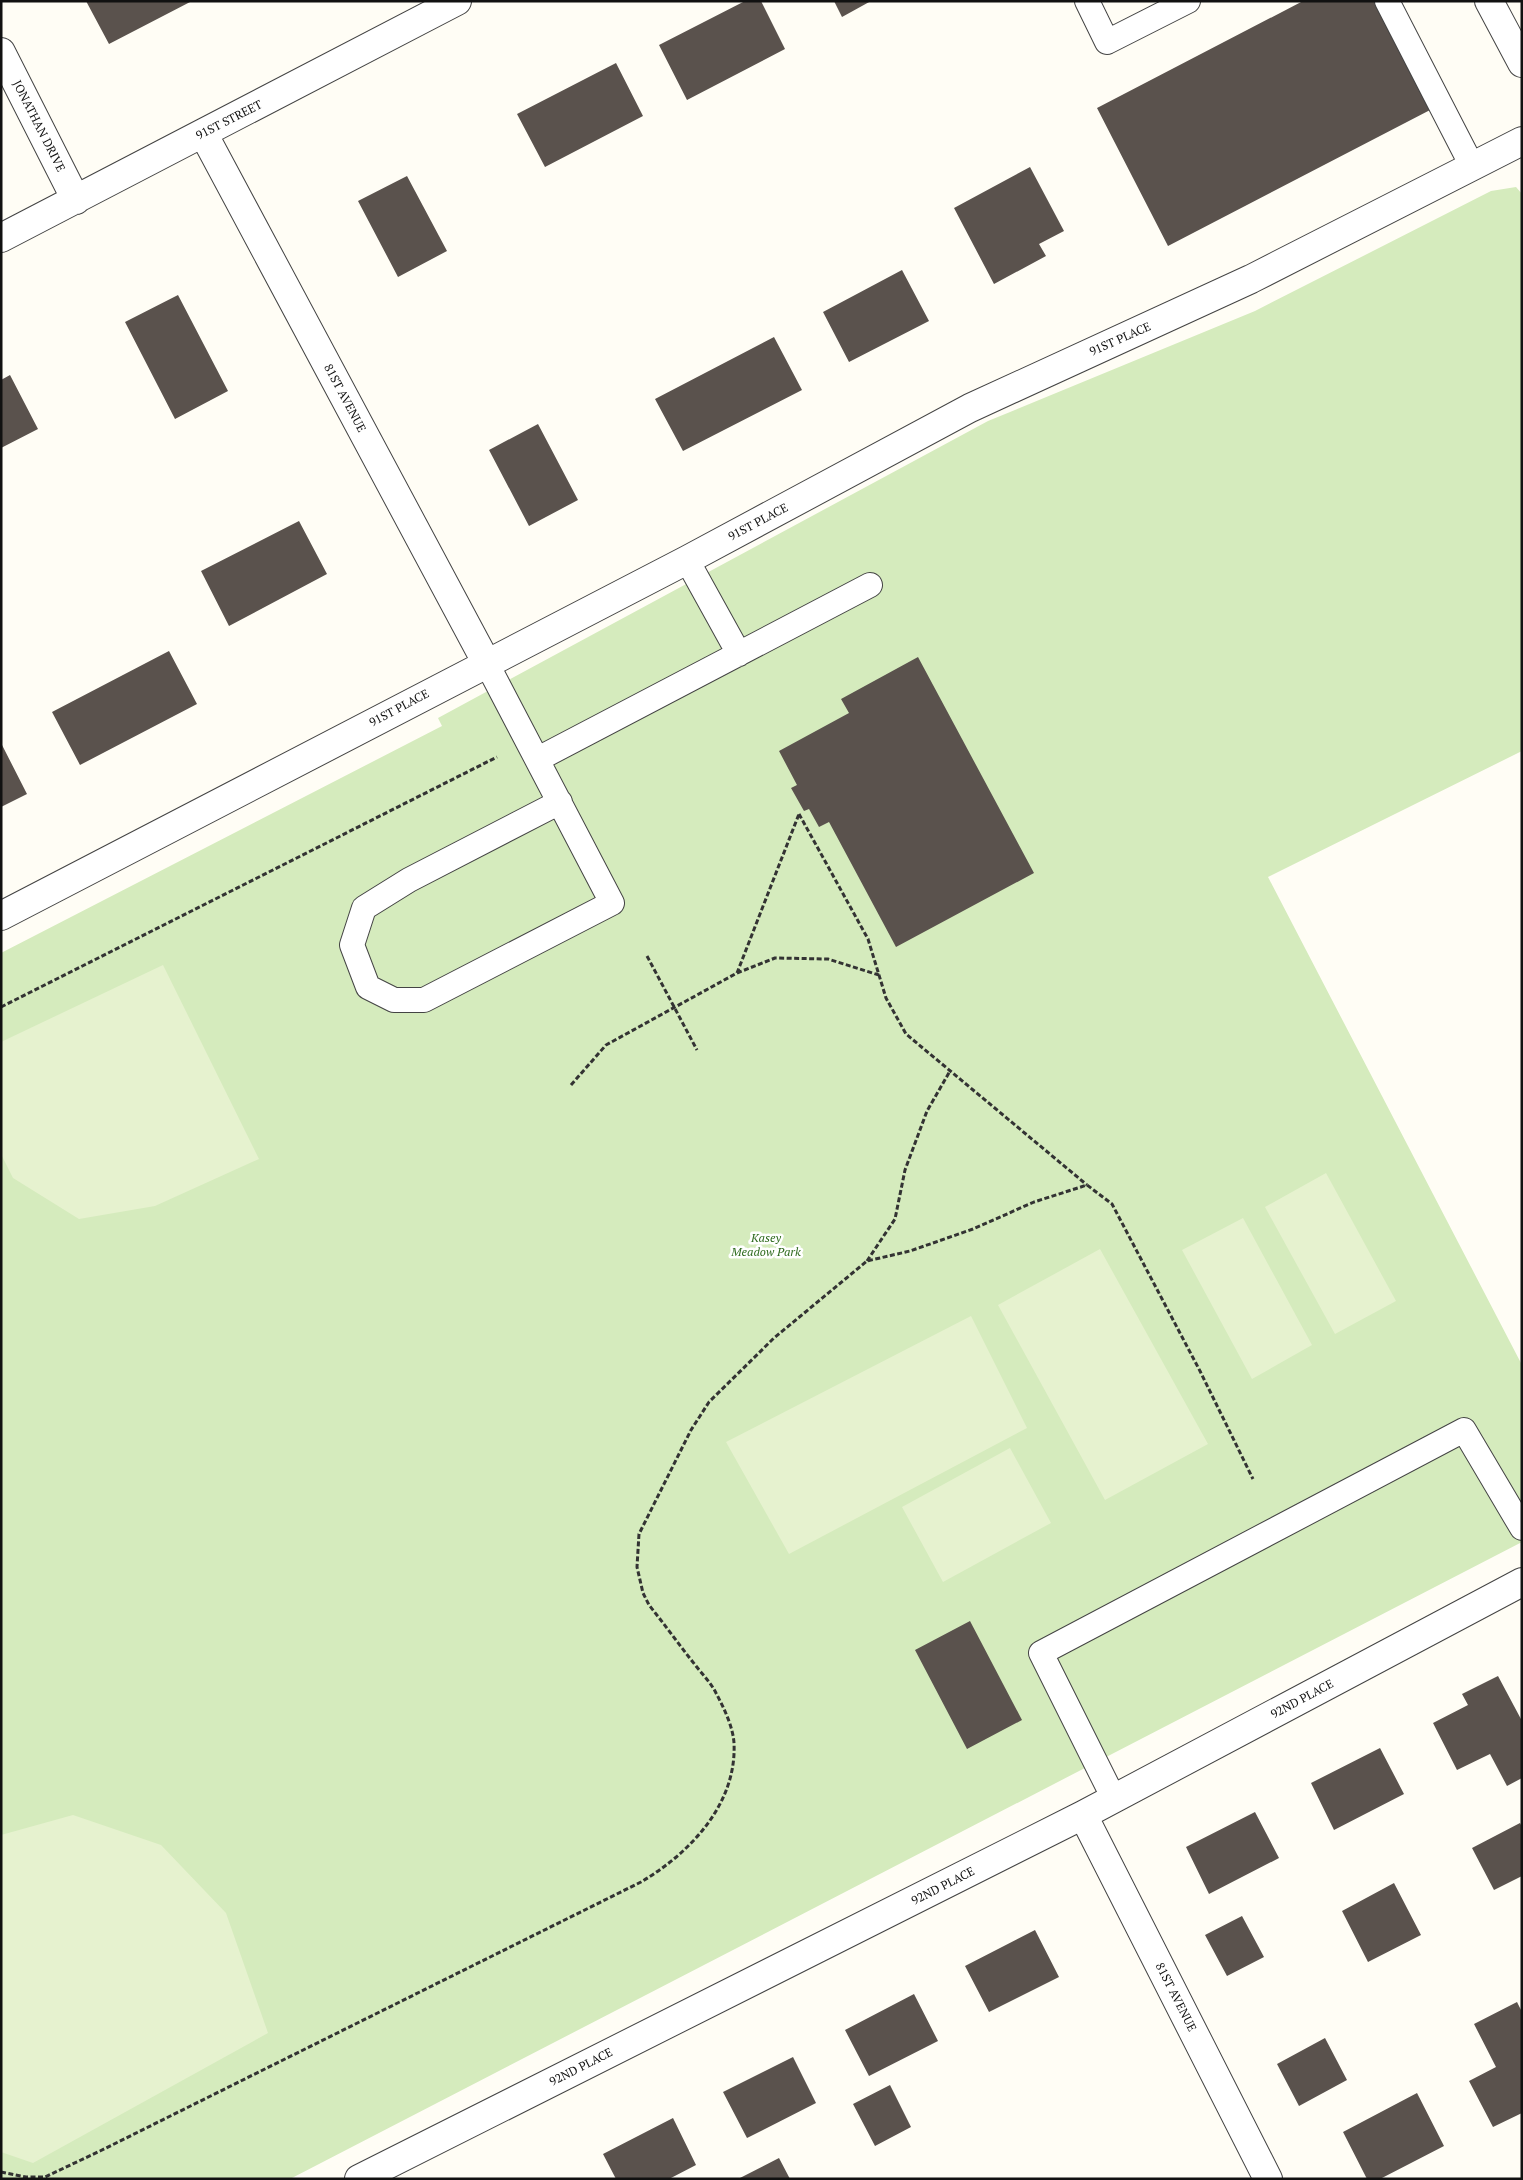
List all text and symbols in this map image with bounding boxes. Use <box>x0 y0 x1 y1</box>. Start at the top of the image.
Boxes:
street label: JONATHAN DRIVE <box>10 78 69 174</box>
street label: 91ST STREET <box>193 96 265 143</box>
street label: 91ST PLACE <box>1087 318 1153 359</box>
street label: 81ST AVENUE <box>321 361 370 435</box>
street label: 91ST PLACE <box>725 500 790 544</box>
street label: 91ST PLACE <box>366 686 431 730</box>
park label: Kasey Meadow Park <box>730 1230 801 1259</box>
street label: 92ND PLACE <box>1268 1676 1336 1721</box>
street label: 92ND PLACE <box>909 1863 977 1908</box>
street label: 81ST AVENUE <box>1153 1960 1200 2034</box>
street label: 92ND PLACE <box>547 2044 615 2089</box>

